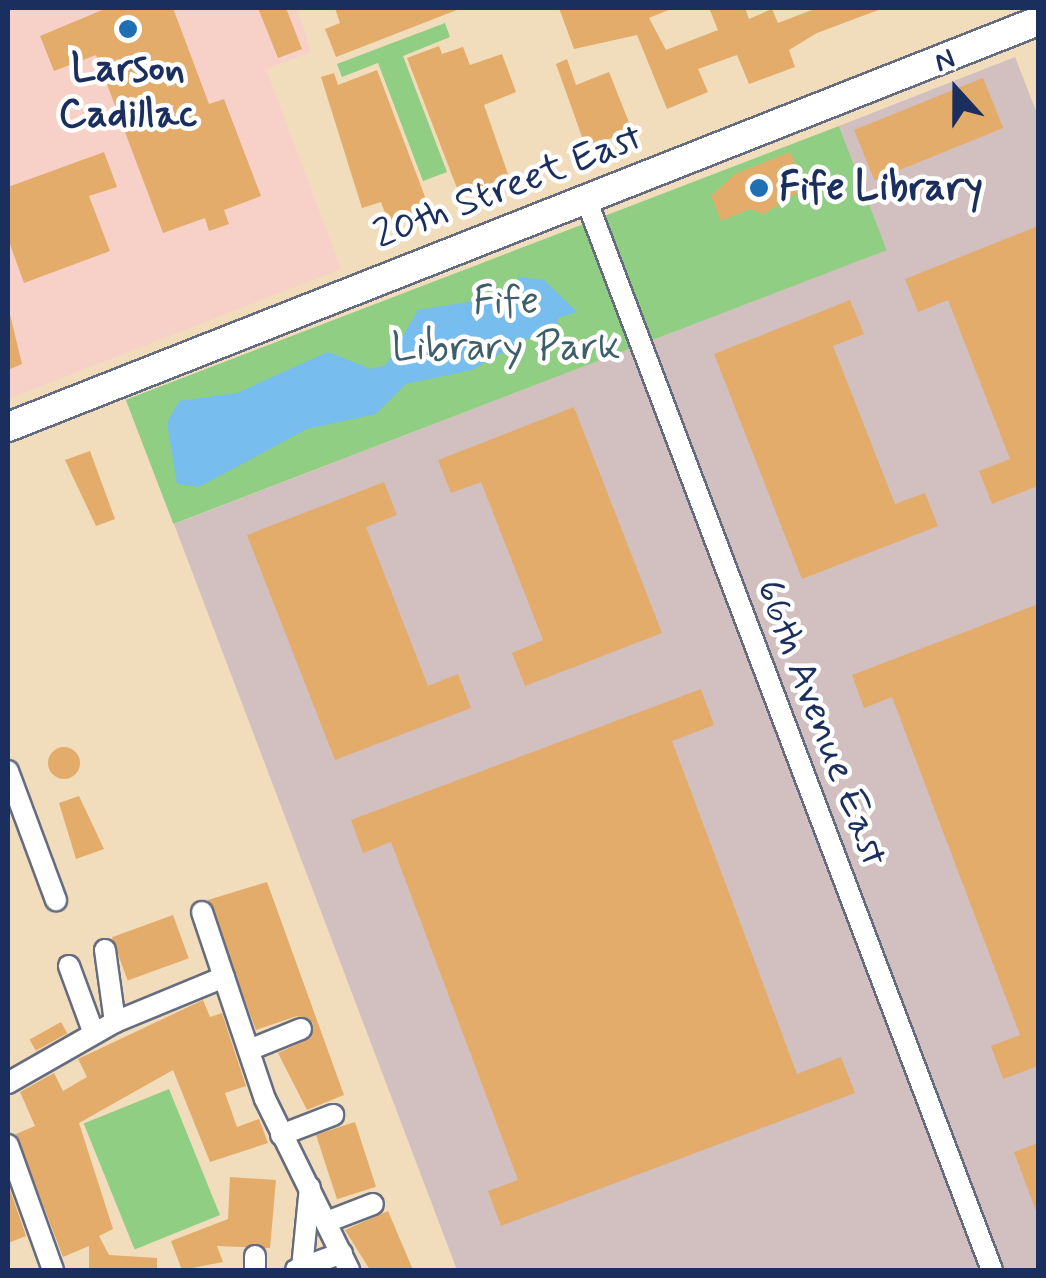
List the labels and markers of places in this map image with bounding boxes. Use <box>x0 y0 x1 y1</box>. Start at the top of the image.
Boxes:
marker: Larson Cadillac <box>117 18 139 40</box>
place label: Larson Cadillac <box>59 45 197 139</box>
place label: Fife Library <box>779 164 987 212</box>
marker: Fife Library <box>748 177 770 199</box>

